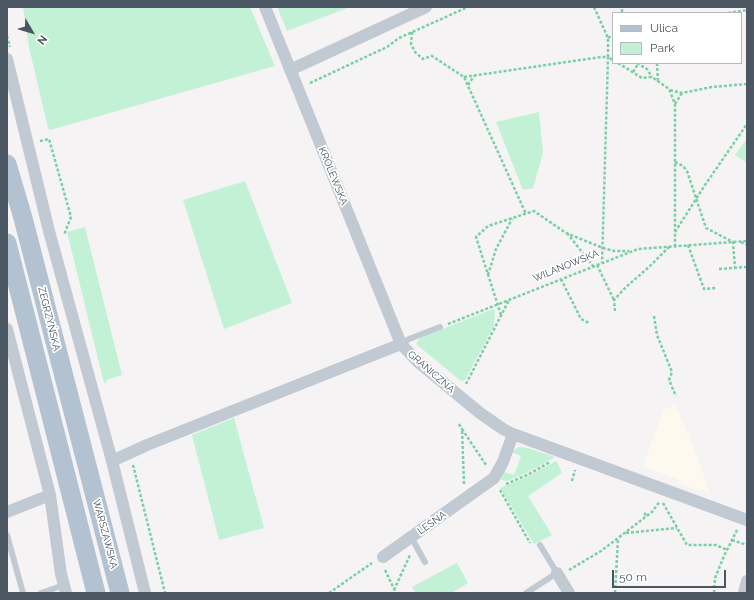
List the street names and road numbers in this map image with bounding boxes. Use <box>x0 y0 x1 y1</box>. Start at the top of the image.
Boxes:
street label: KRÓLEWSKA <box>316 145 350 207</box>
street label: WILANOWSKA <box>531 247 601 285</box>
street label: ZEGRZYŃSKA <box>35 286 63 352</box>
street label: GRANICZNA <box>405 348 457 396</box>
street label: WARSZAWSKA <box>90 498 120 570</box>
street label: LEŚNA <box>415 509 449 537</box>

